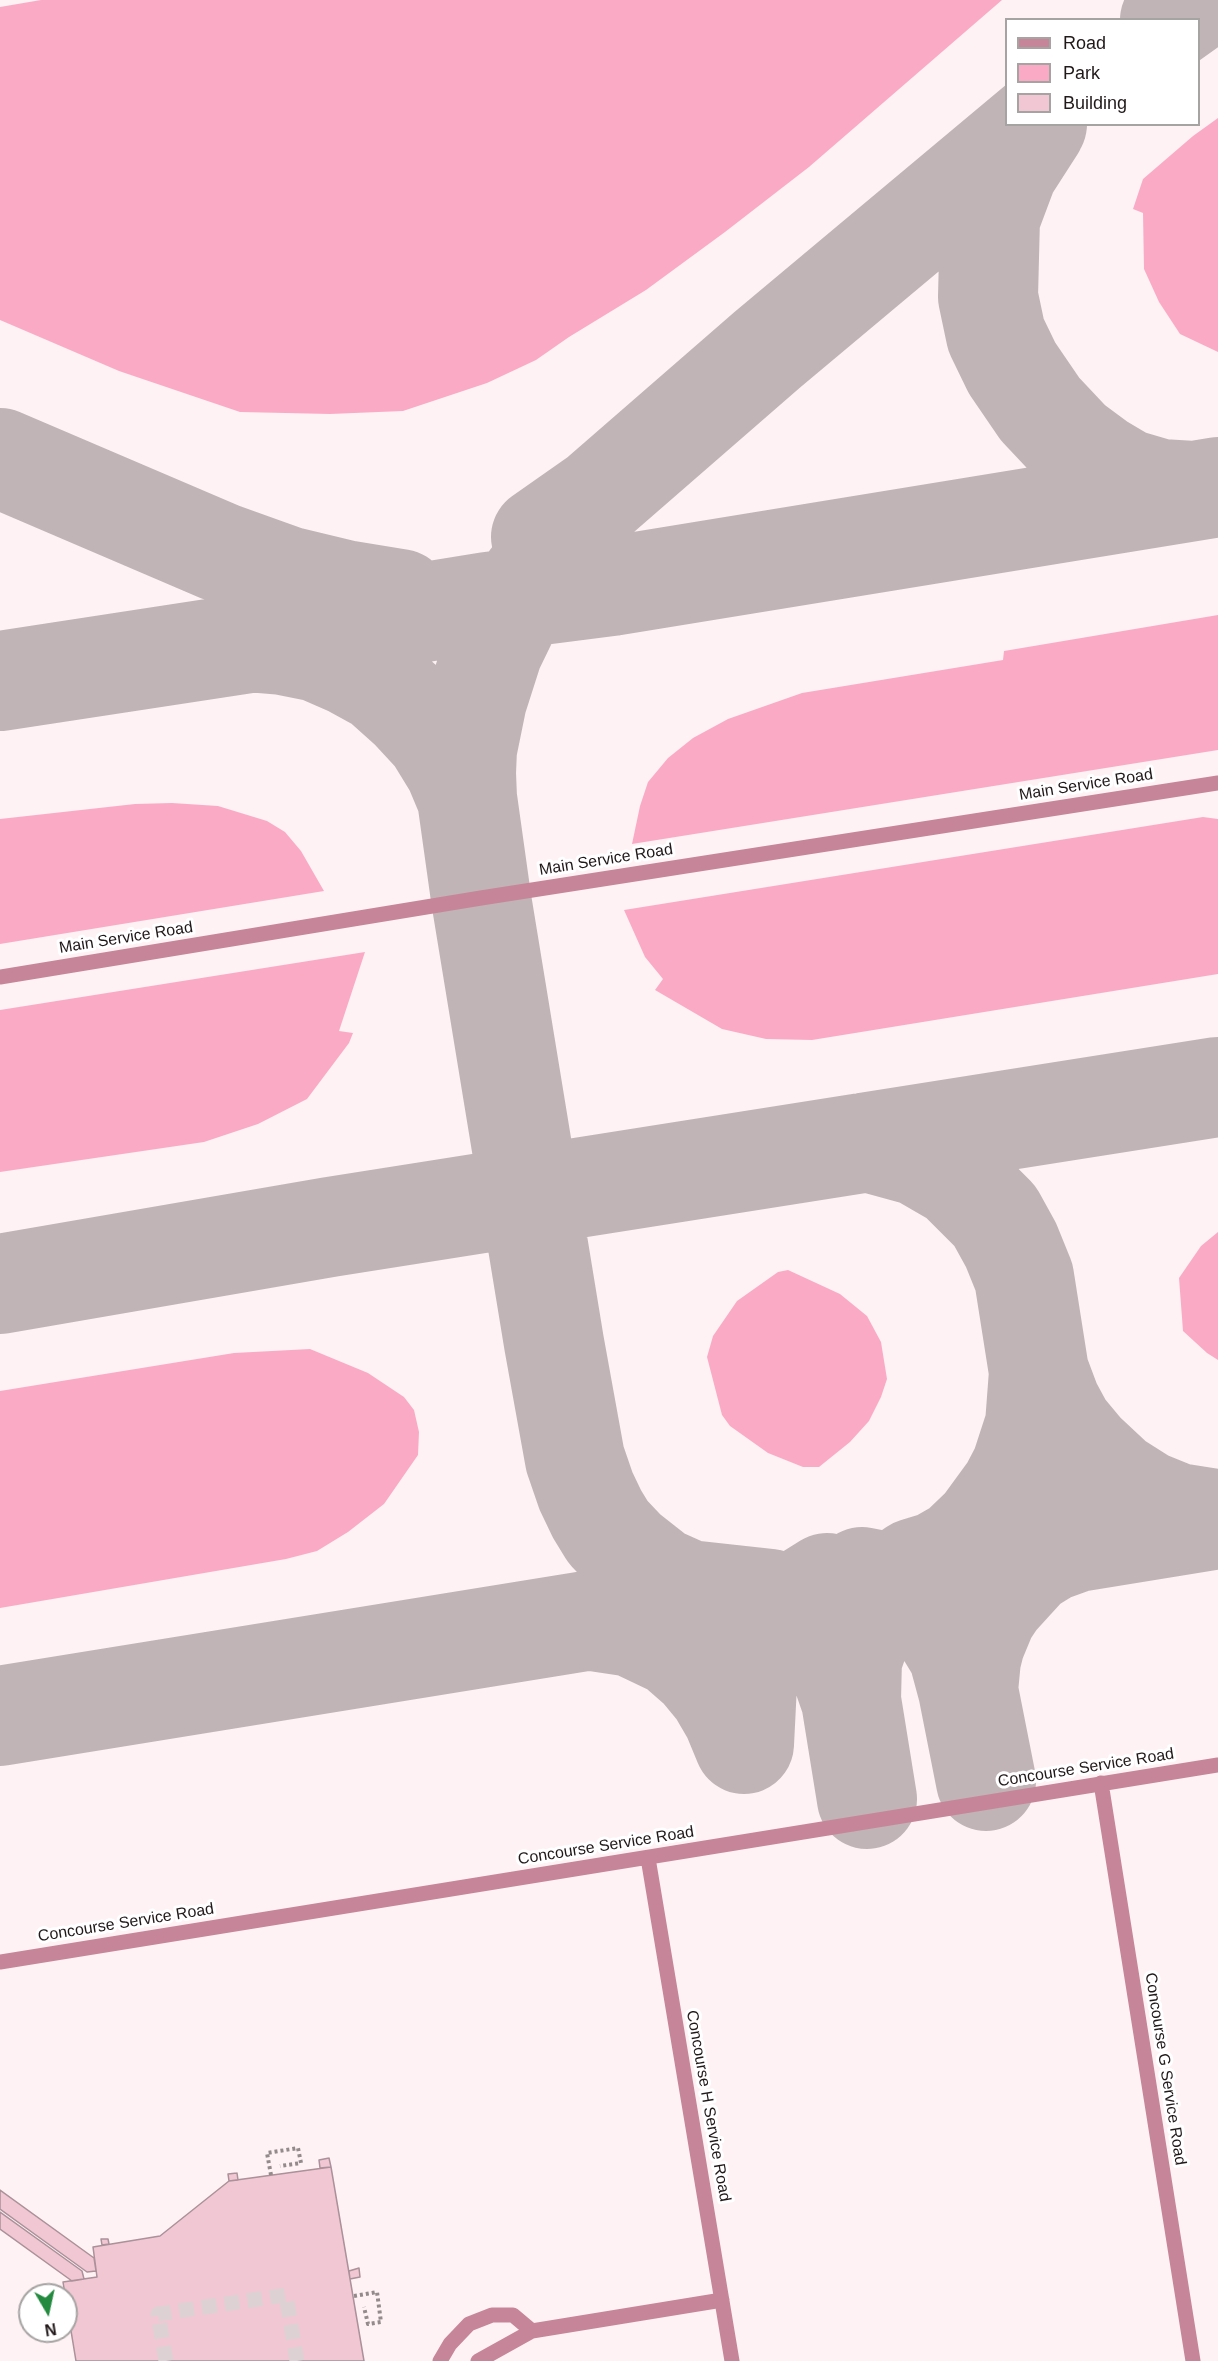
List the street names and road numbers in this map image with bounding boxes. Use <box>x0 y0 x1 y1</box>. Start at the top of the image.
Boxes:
street label: Main Service Road <box>1018 765 1154 805</box>
street label: Main Service Road <box>538 840 674 880</box>
street label: Main Service Road <box>58 918 194 958</box>
street label: Concourse Service Road <box>997 1745 1175 1791</box>
street label: Concourse Service Road <box>517 1823 695 1869</box>
street label: Concourse Service Road <box>37 1900 215 1946</box>
street label: Concourse G Service Road <box>1140 1971 1190 2167</box>
street label: Concourse H Service Road <box>682 2009 734 2203</box>

